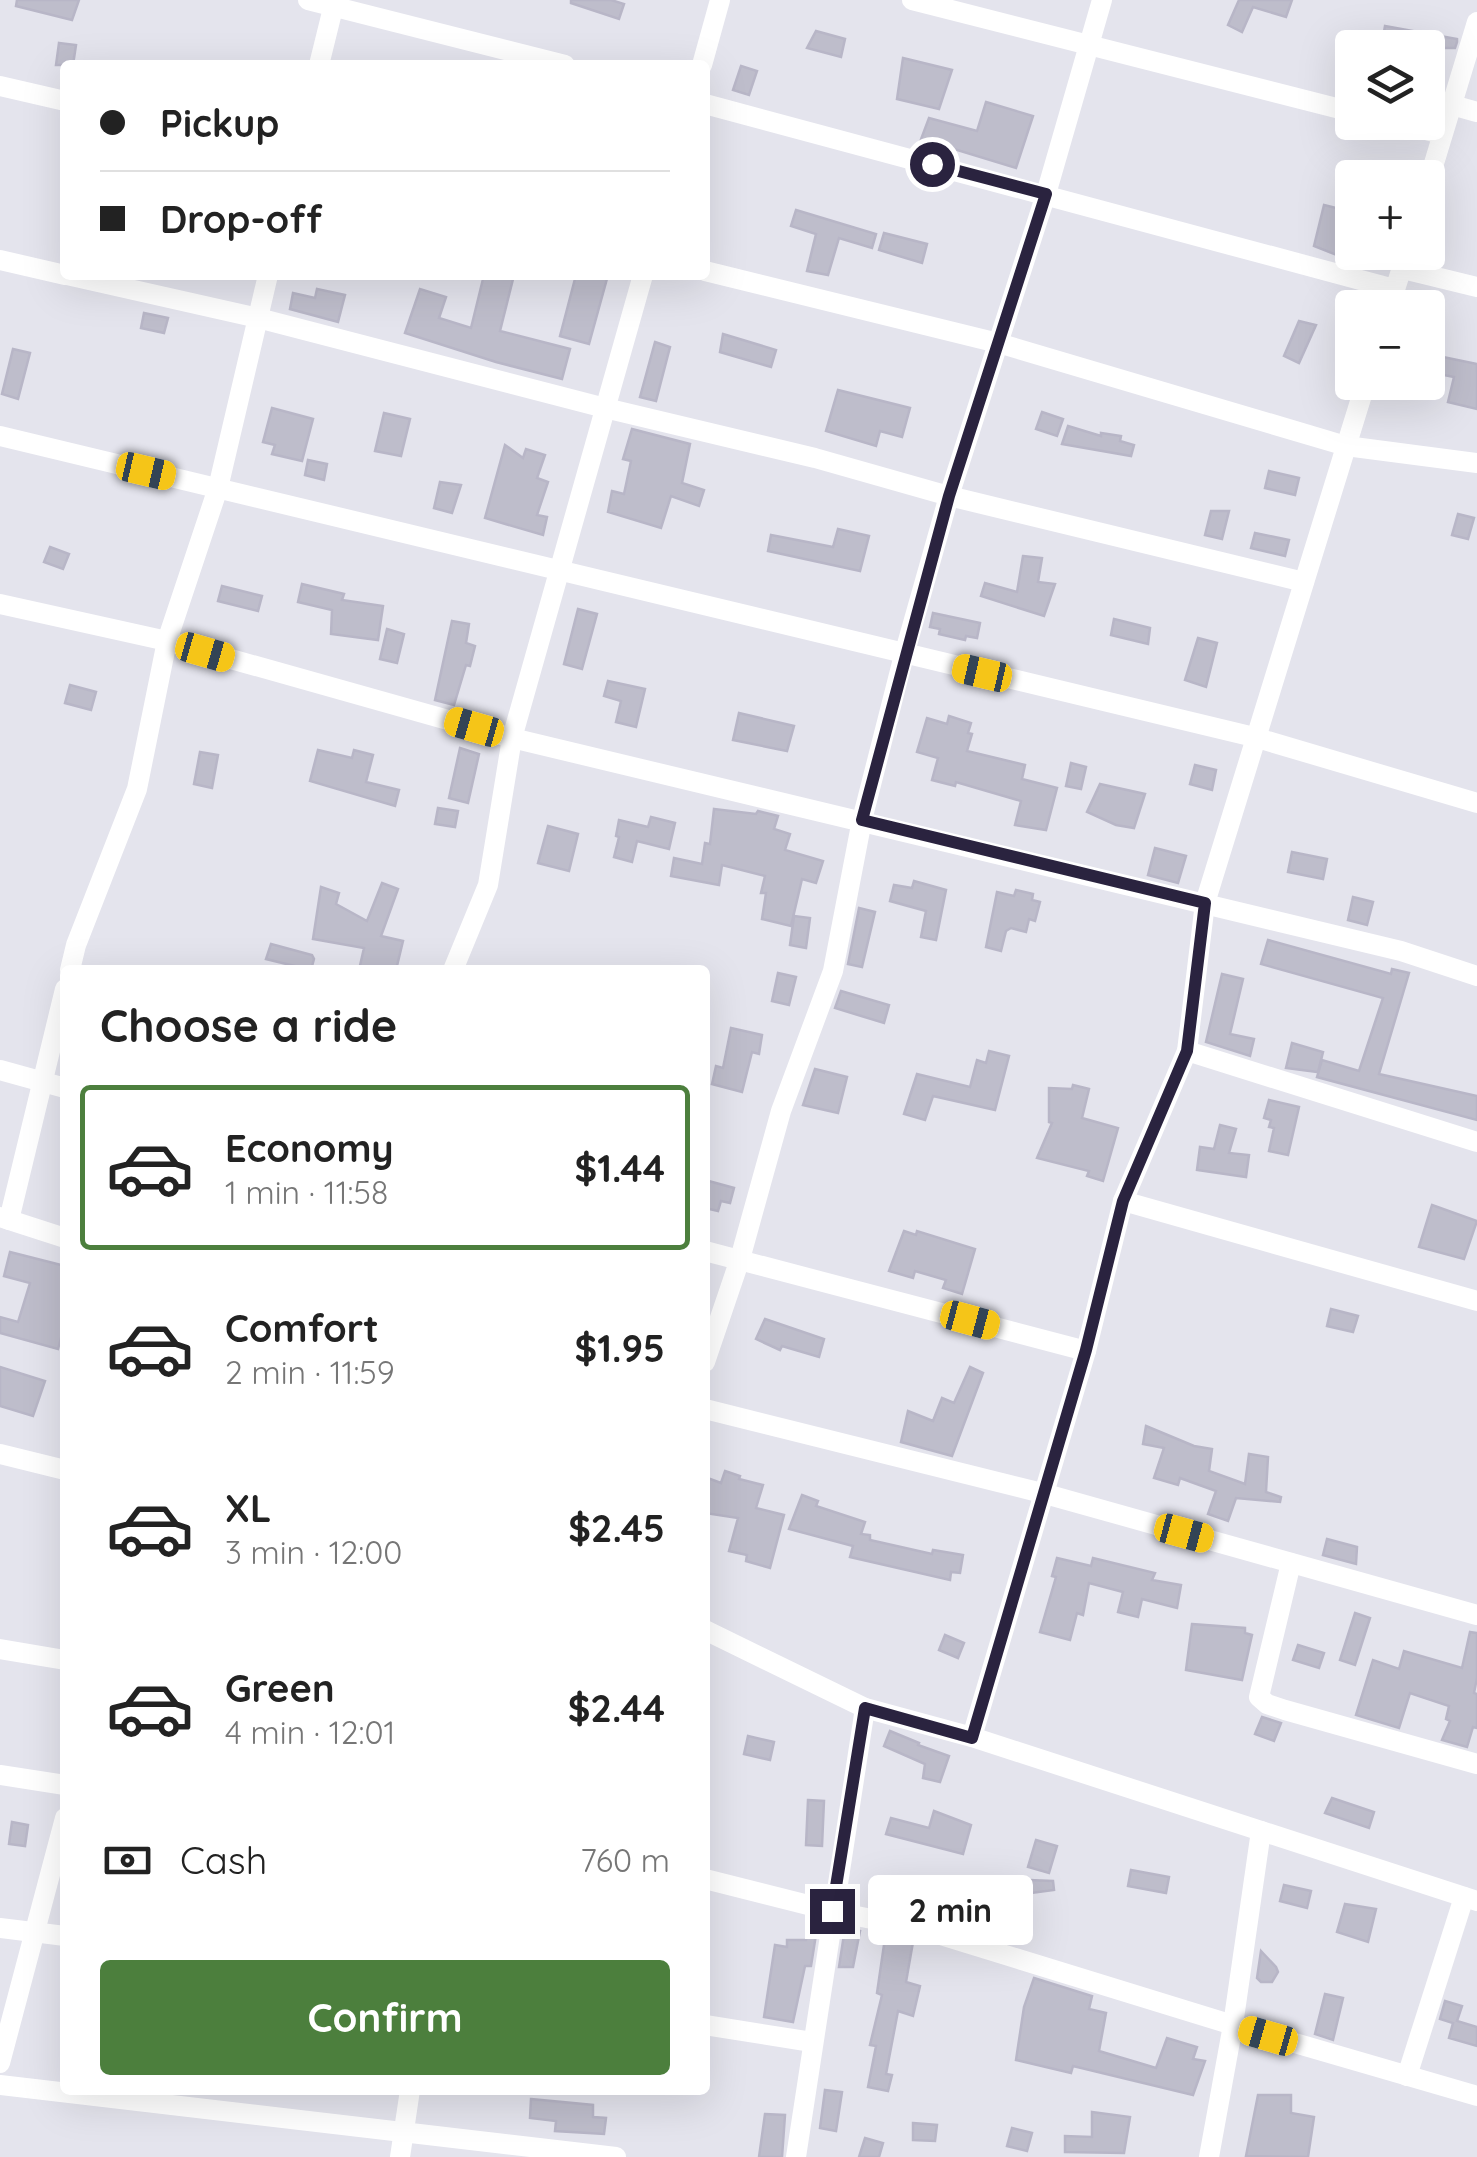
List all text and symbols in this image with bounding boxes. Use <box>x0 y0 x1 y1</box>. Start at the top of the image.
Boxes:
map controls <box>1335 30 1445 400</box>
button: layers <box>1335 30 1445 140</box>
text: Pickup <box>160 99 279 147</box>
route start <box>910 142 955 187</box>
button: + <box>1335 160 1445 270</box>
text: Drop-off <box>160 195 322 243</box>
button: − <box>1335 290 1445 400</box>
car <box>113 450 179 492</box>
car <box>172 629 238 675</box>
car <box>949 652 1015 694</box>
car <box>441 704 507 750</box>
text: Choose a ride <box>100 997 397 1053</box>
icon: car <box>105 1123 195 1213</box>
text: Economy <box>225 1124 394 1172</box>
text: $1.44 <box>575 1144 665 1192</box>
text: 1 min · 11:58 <box>225 1172 388 1212</box>
car <box>937 1298 1003 1342</box>
icon: car <box>105 1303 195 1393</box>
text: Comfort <box>225 1304 379 1352</box>
text: $1.95 <box>575 1324 665 1372</box>
text: 2 min · 11:59 <box>225 1352 395 1392</box>
icon: car <box>105 1483 195 1573</box>
text: XL <box>225 1484 271 1532</box>
text: $2.45 <box>568 1504 665 1552</box>
car <box>1151 1511 1217 1555</box>
text: 3 min · 12:00 <box>225 1532 402 1572</box>
icon: car <box>105 1663 195 1753</box>
text: Green <box>225 1664 335 1712</box>
text: $2.44 <box>568 1684 665 1732</box>
text: 4 min · 12:01 <box>225 1712 395 1752</box>
icon: cash <box>100 1833 155 1888</box>
text: Cash <box>180 1836 267 1884</box>
text: 760 m <box>580 1840 670 1880</box>
callout: 2 min <box>867 1876 1032 1946</box>
route end <box>810 1889 855 1934</box>
text: 2 min <box>909 1890 992 1930</box>
button: Confirm <box>100 1960 670 2075</box>
car <box>1235 2013 1301 2059</box>

